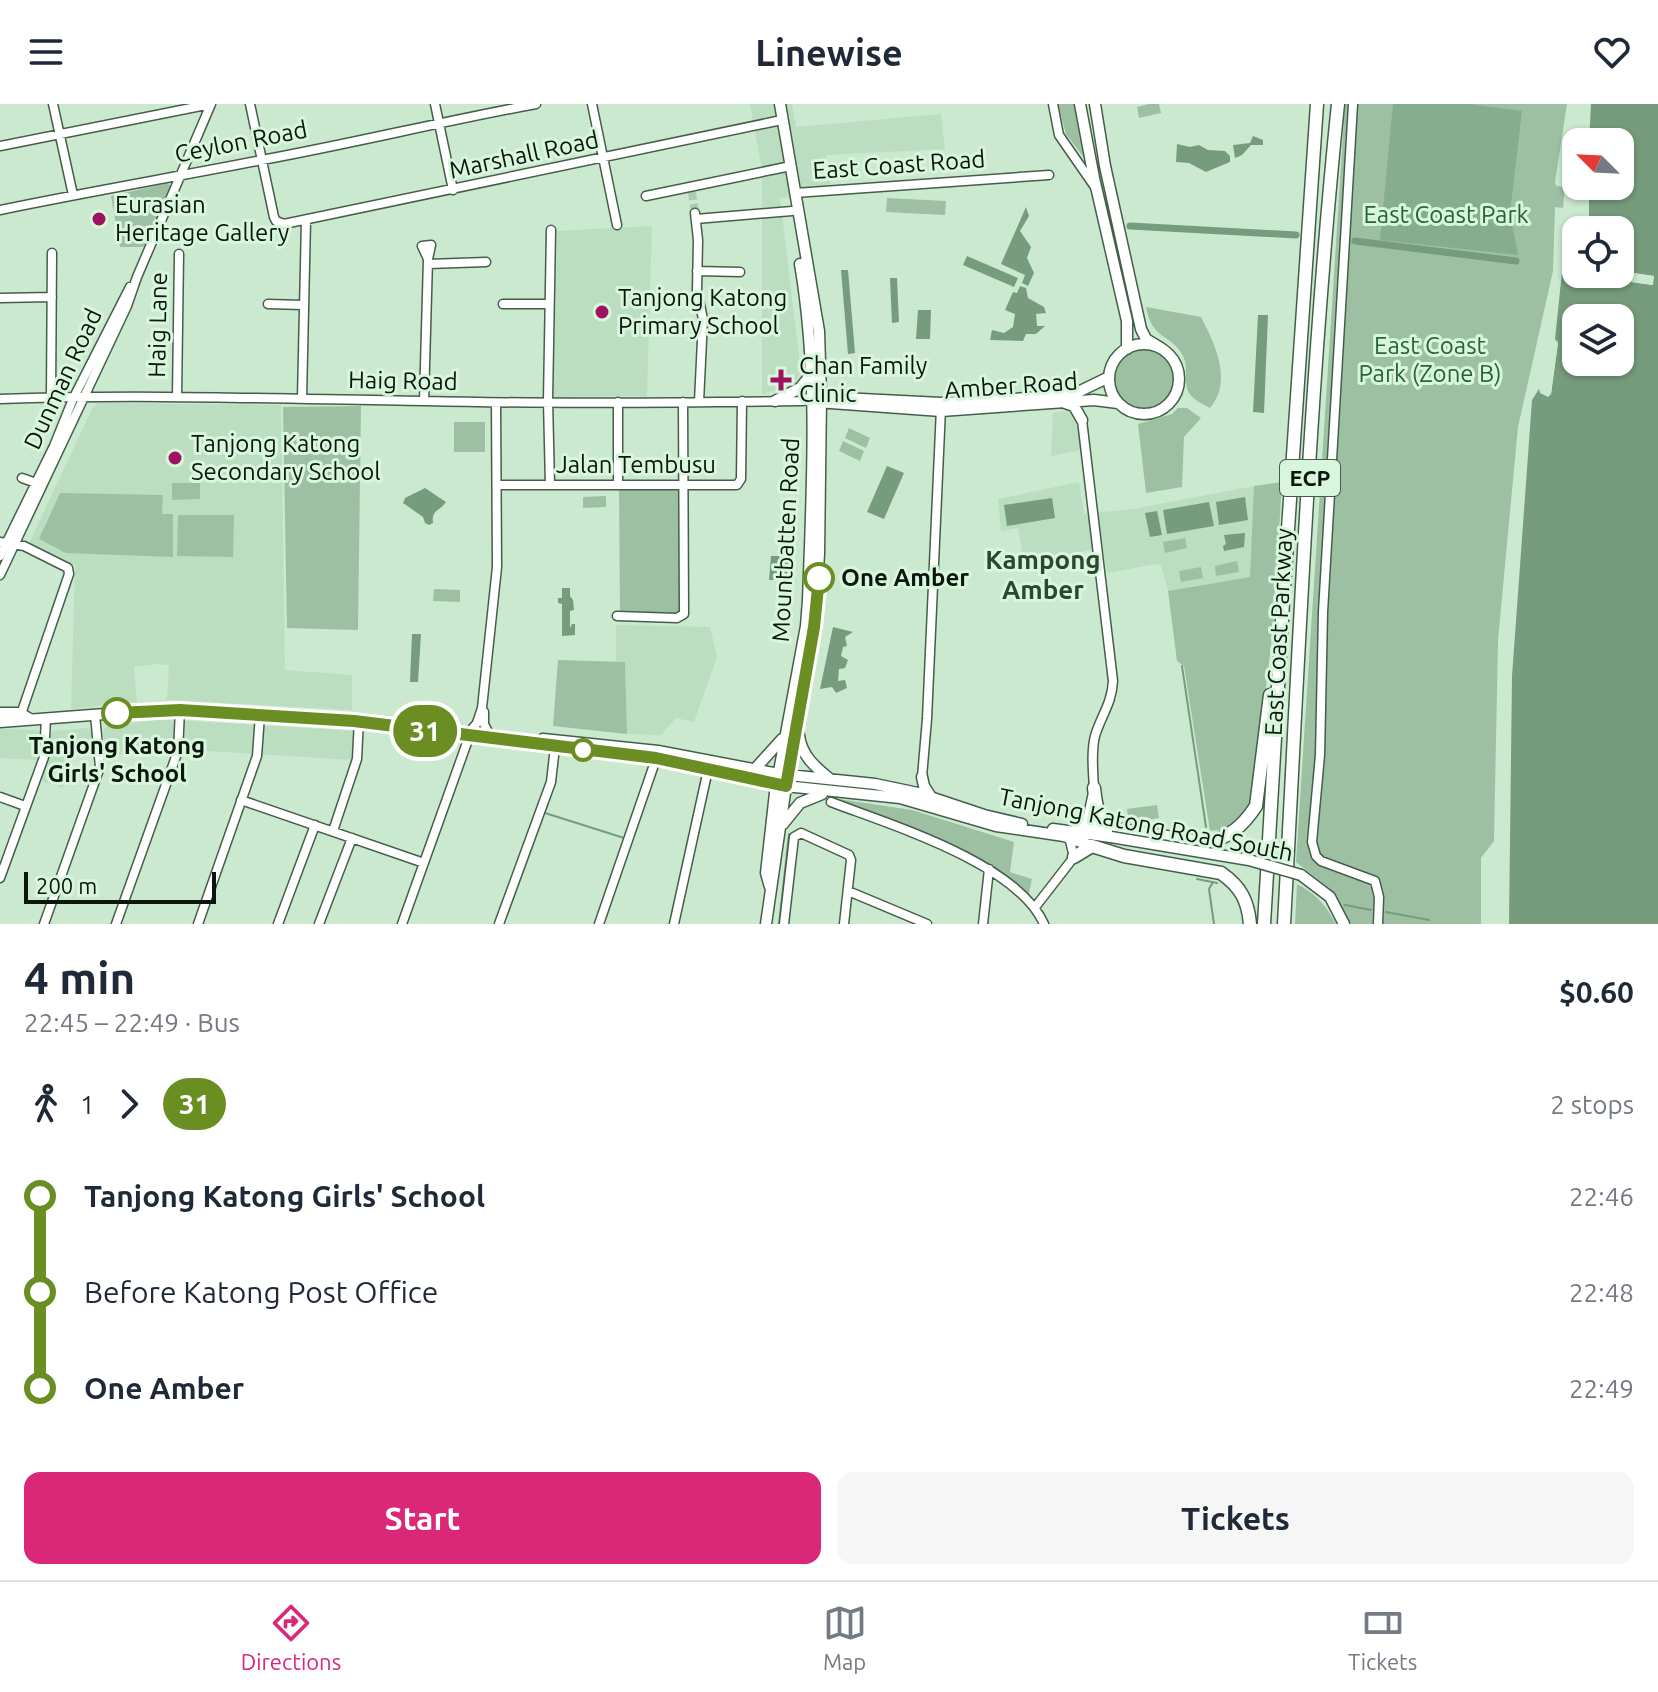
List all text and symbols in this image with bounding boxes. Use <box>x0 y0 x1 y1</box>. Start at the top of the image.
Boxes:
icon: menu <box>24 30 68 74</box>
icon: heart <box>1590 30 1634 74</box>
text: Linewise <box>755 32 903 73</box>
street label: Ceylon Road <box>172 115 309 168</box>
street label: Marshall Road <box>447 125 601 184</box>
north arrow <box>1562 128 1634 200</box>
map controls <box>1562 128 1634 376</box>
street label: East Coast Road <box>812 145 986 184</box>
place label: Eurasian Heritage Gallery <box>115 191 290 246</box>
park label: East Coast Park <box>1363 201 1529 228</box>
marker: Eurasian Heritage Gallery <box>90 210 108 228</box>
button: locate <box>1562 216 1634 288</box>
street label: Haig Lane <box>143 272 172 378</box>
place label: Tanjong Katong Primary School <box>618 284 787 339</box>
marker: Tanjong Katong Primary School <box>593 303 611 321</box>
street label: Dunman Road <box>18 304 107 453</box>
button: layers <box>1562 304 1634 376</box>
park label: East Coast Park (Zone B) <box>1358 332 1502 387</box>
place label: Chan Family Clinic <box>799 352 928 407</box>
street label: Haig Road <box>348 366 458 395</box>
street label: Amber Road <box>943 367 1079 404</box>
marker: Chan Family Clinic <box>770 369 792 391</box>
place label: Tanjong Katong Secondary School <box>191 430 381 485</box>
street label: Mountbatten Road <box>767 437 804 643</box>
marker: Tanjong Katong Secondary School <box>166 449 184 467</box>
street label: Jalan Tembusu <box>556 451 716 478</box>
road number: ECP <box>1280 460 1340 496</box>
street label: East Coast Parkway <box>1260 527 1297 736</box>
district label: Kampong Amber <box>985 545 1101 604</box>
marker: One Amber <box>804 563 834 593</box>
place label: One Amber <box>841 564 969 591</box>
marker: Tanjong Katong Girls' School <box>102 698 132 728</box>
line badge: 31 <box>389 705 461 757</box>
text: 31 <box>409 715 441 746</box>
place label: Tanjong Katong Girls' School <box>29 732 205 787</box>
unlabelled marker <box>572 739 594 761</box>
street label: Tanjong Katong Road South <box>997 783 1295 866</box>
scale bar <box>24 868 216 904</box>
text: 200 m <box>36 873 97 898</box>
text: 4 min <box>24 953 135 1002</box>
text: $0.60 <box>1559 975 1634 1009</box>
text: 22:45 – 22:49 · Bus <box>24 1008 240 1037</box>
icon: walk <box>24 1082 68 1126</box>
icon: forward <box>107 1082 151 1126</box>
text: 31 <box>179 1088 210 1119</box>
text: 1 <box>80 1090 95 1119</box>
text: 2 stops <box>1550 1090 1634 1119</box>
text: Tanjong Katong Girls' School <box>84 1179 485 1213</box>
text: 22:46 <box>1569 1182 1634 1211</box>
text: Before Katong Post Office <box>84 1275 438 1309</box>
text: 22:48 <box>1569 1278 1634 1307</box>
text: One Amber <box>84 1371 244 1405</box>
text: 22:49 <box>1569 1374 1634 1403</box>
button: Start <box>24 1472 821 1564</box>
button: Tickets <box>837 1472 1634 1564</box>
tab: Directions <box>241 1601 341 1674</box>
tab: Map <box>823 1601 867 1674</box>
tab: Tickets <box>1348 1601 1417 1674</box>

